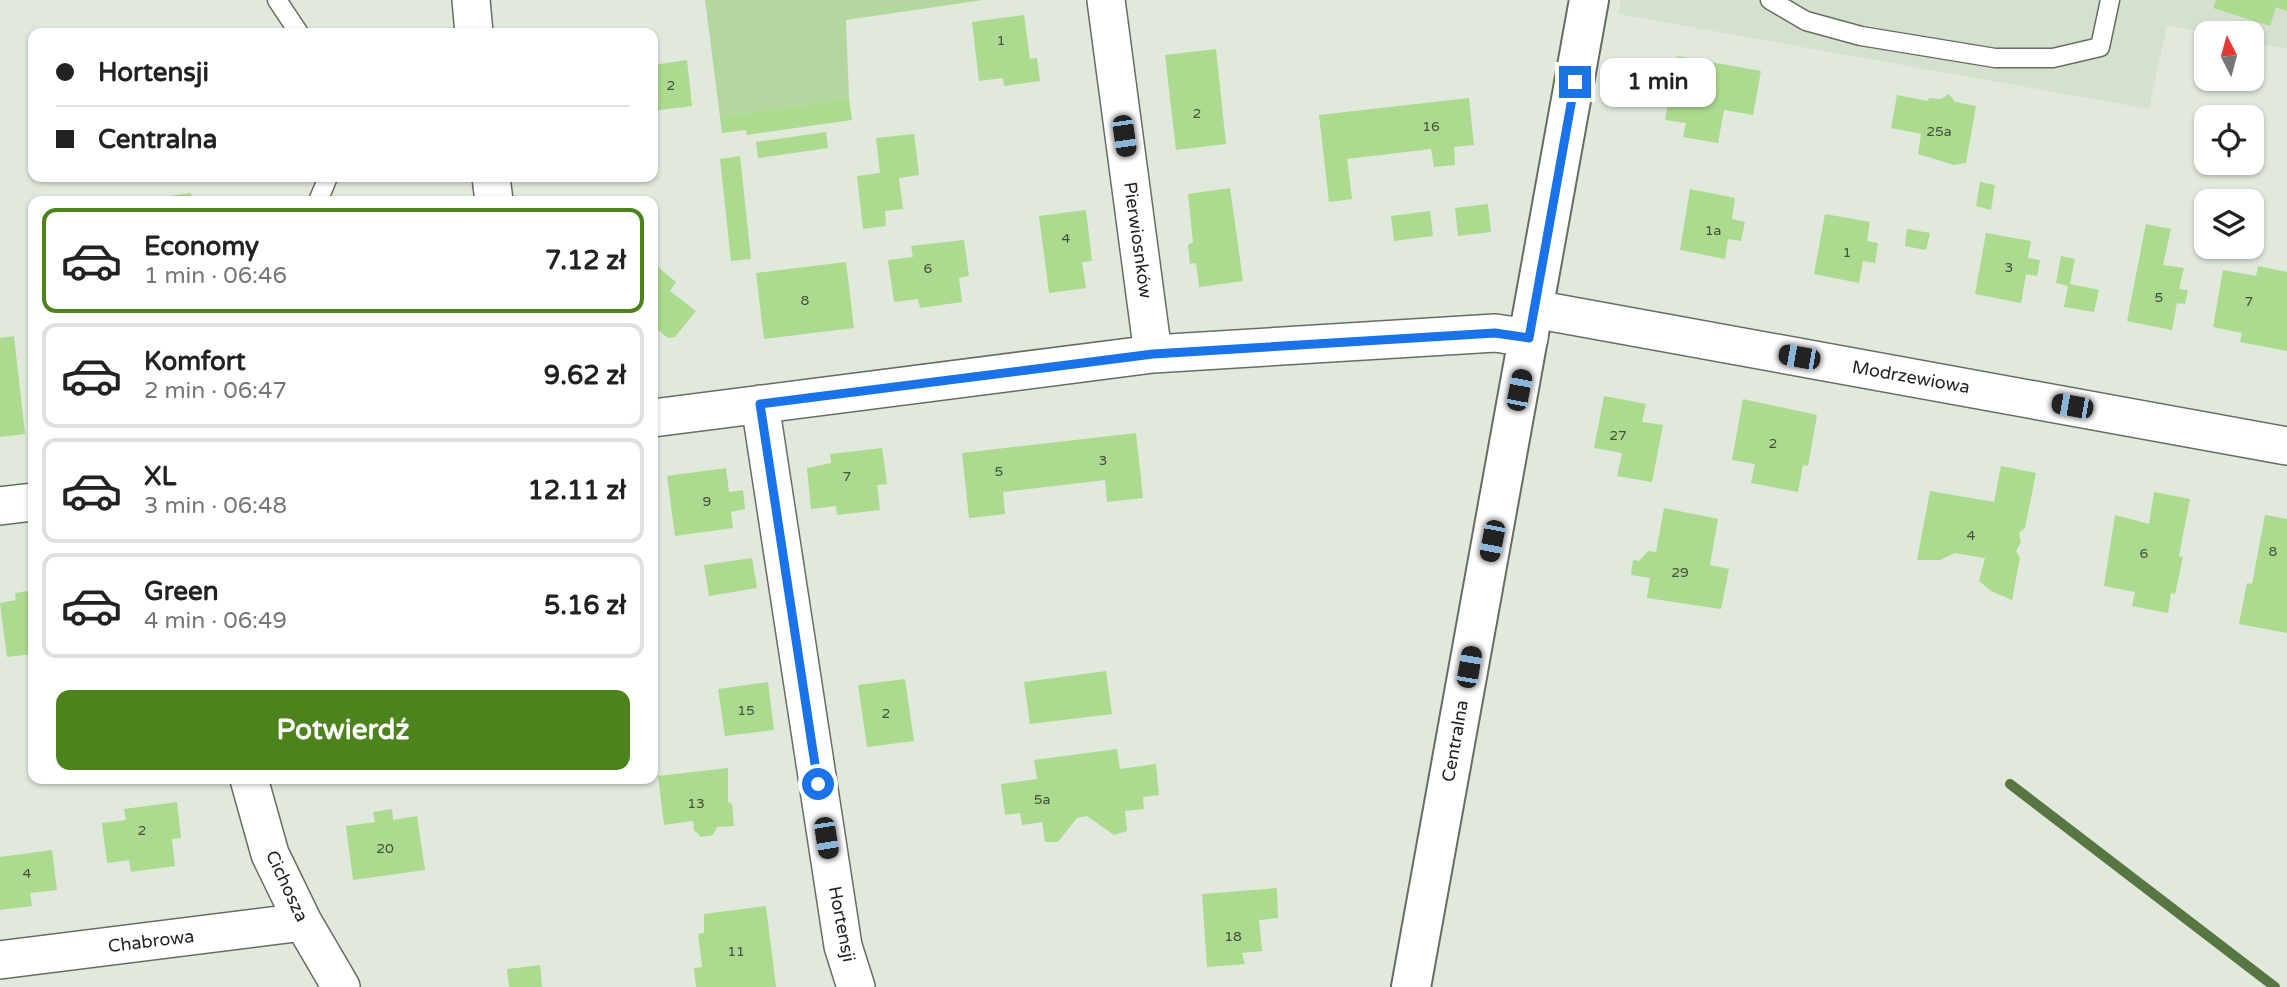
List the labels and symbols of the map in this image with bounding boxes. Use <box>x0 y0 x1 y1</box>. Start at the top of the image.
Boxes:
north arrow <box>2194 21 2264 91</box>
house number: 1 <box>997 32 1005 49</box>
callout: 1 min <box>1600 57 1715 106</box>
route end <box>1559 66 1591 98</box>
house number: 2 <box>667 77 675 94</box>
house number: 2 <box>1193 105 1201 122</box>
car <box>1111 114 1138 158</box>
house number: 16 <box>1422 118 1440 135</box>
house number: 25a <box>1926 123 1952 140</box>
street label: Pierwiosnków <box>1119 180 1157 300</box>
house number: 1a <box>1705 222 1721 239</box>
house number: 4 <box>1062 230 1071 247</box>
house number: 1 <box>1843 244 1851 261</box>
house number: 3 <box>2005 259 2013 276</box>
house number: 6 <box>924 260 933 277</box>
house number: 5 <box>2155 289 2163 306</box>
house number: 8 <box>801 292 810 309</box>
house number: 7 <box>2245 293 2253 310</box>
car <box>1777 343 1822 371</box>
street label: Modrzewiowa <box>1850 356 1972 398</box>
car <box>1505 367 1534 413</box>
car <box>2050 392 2095 420</box>
house number: 27 <box>1609 427 1627 444</box>
house number: 2 <box>1769 435 1777 452</box>
house number: 3 <box>1099 452 1107 469</box>
house number: 5 <box>995 463 1003 480</box>
house number: 7 <box>843 468 851 485</box>
house number: 9 <box>703 493 711 510</box>
car <box>1478 518 1507 564</box>
house number: 4 <box>1967 527 1976 544</box>
house number: 8 <box>2269 543 2278 560</box>
house number: 6 <box>2140 545 2149 562</box>
house number: 29 <box>1671 564 1689 581</box>
car <box>1456 644 1483 690</box>
street label: Centralna <box>1437 698 1473 784</box>
house number: 15 <box>737 702 755 719</box>
house number: 2 <box>882 705 890 722</box>
route start <box>802 768 834 800</box>
house number: 5a <box>1034 791 1050 808</box>
house number: 13 <box>687 795 705 812</box>
car <box>813 816 840 860</box>
house number: 2 <box>138 822 146 839</box>
house number: 20 <box>376 840 394 857</box>
street label: Cichosza <box>261 847 313 925</box>
house number: 4 <box>23 865 32 882</box>
street label: Hortensji <box>824 884 860 964</box>
street label: Chabrowa <box>107 925 195 957</box>
house number: 18 <box>1224 928 1242 945</box>
house number: 11 <box>727 943 745 960</box>

